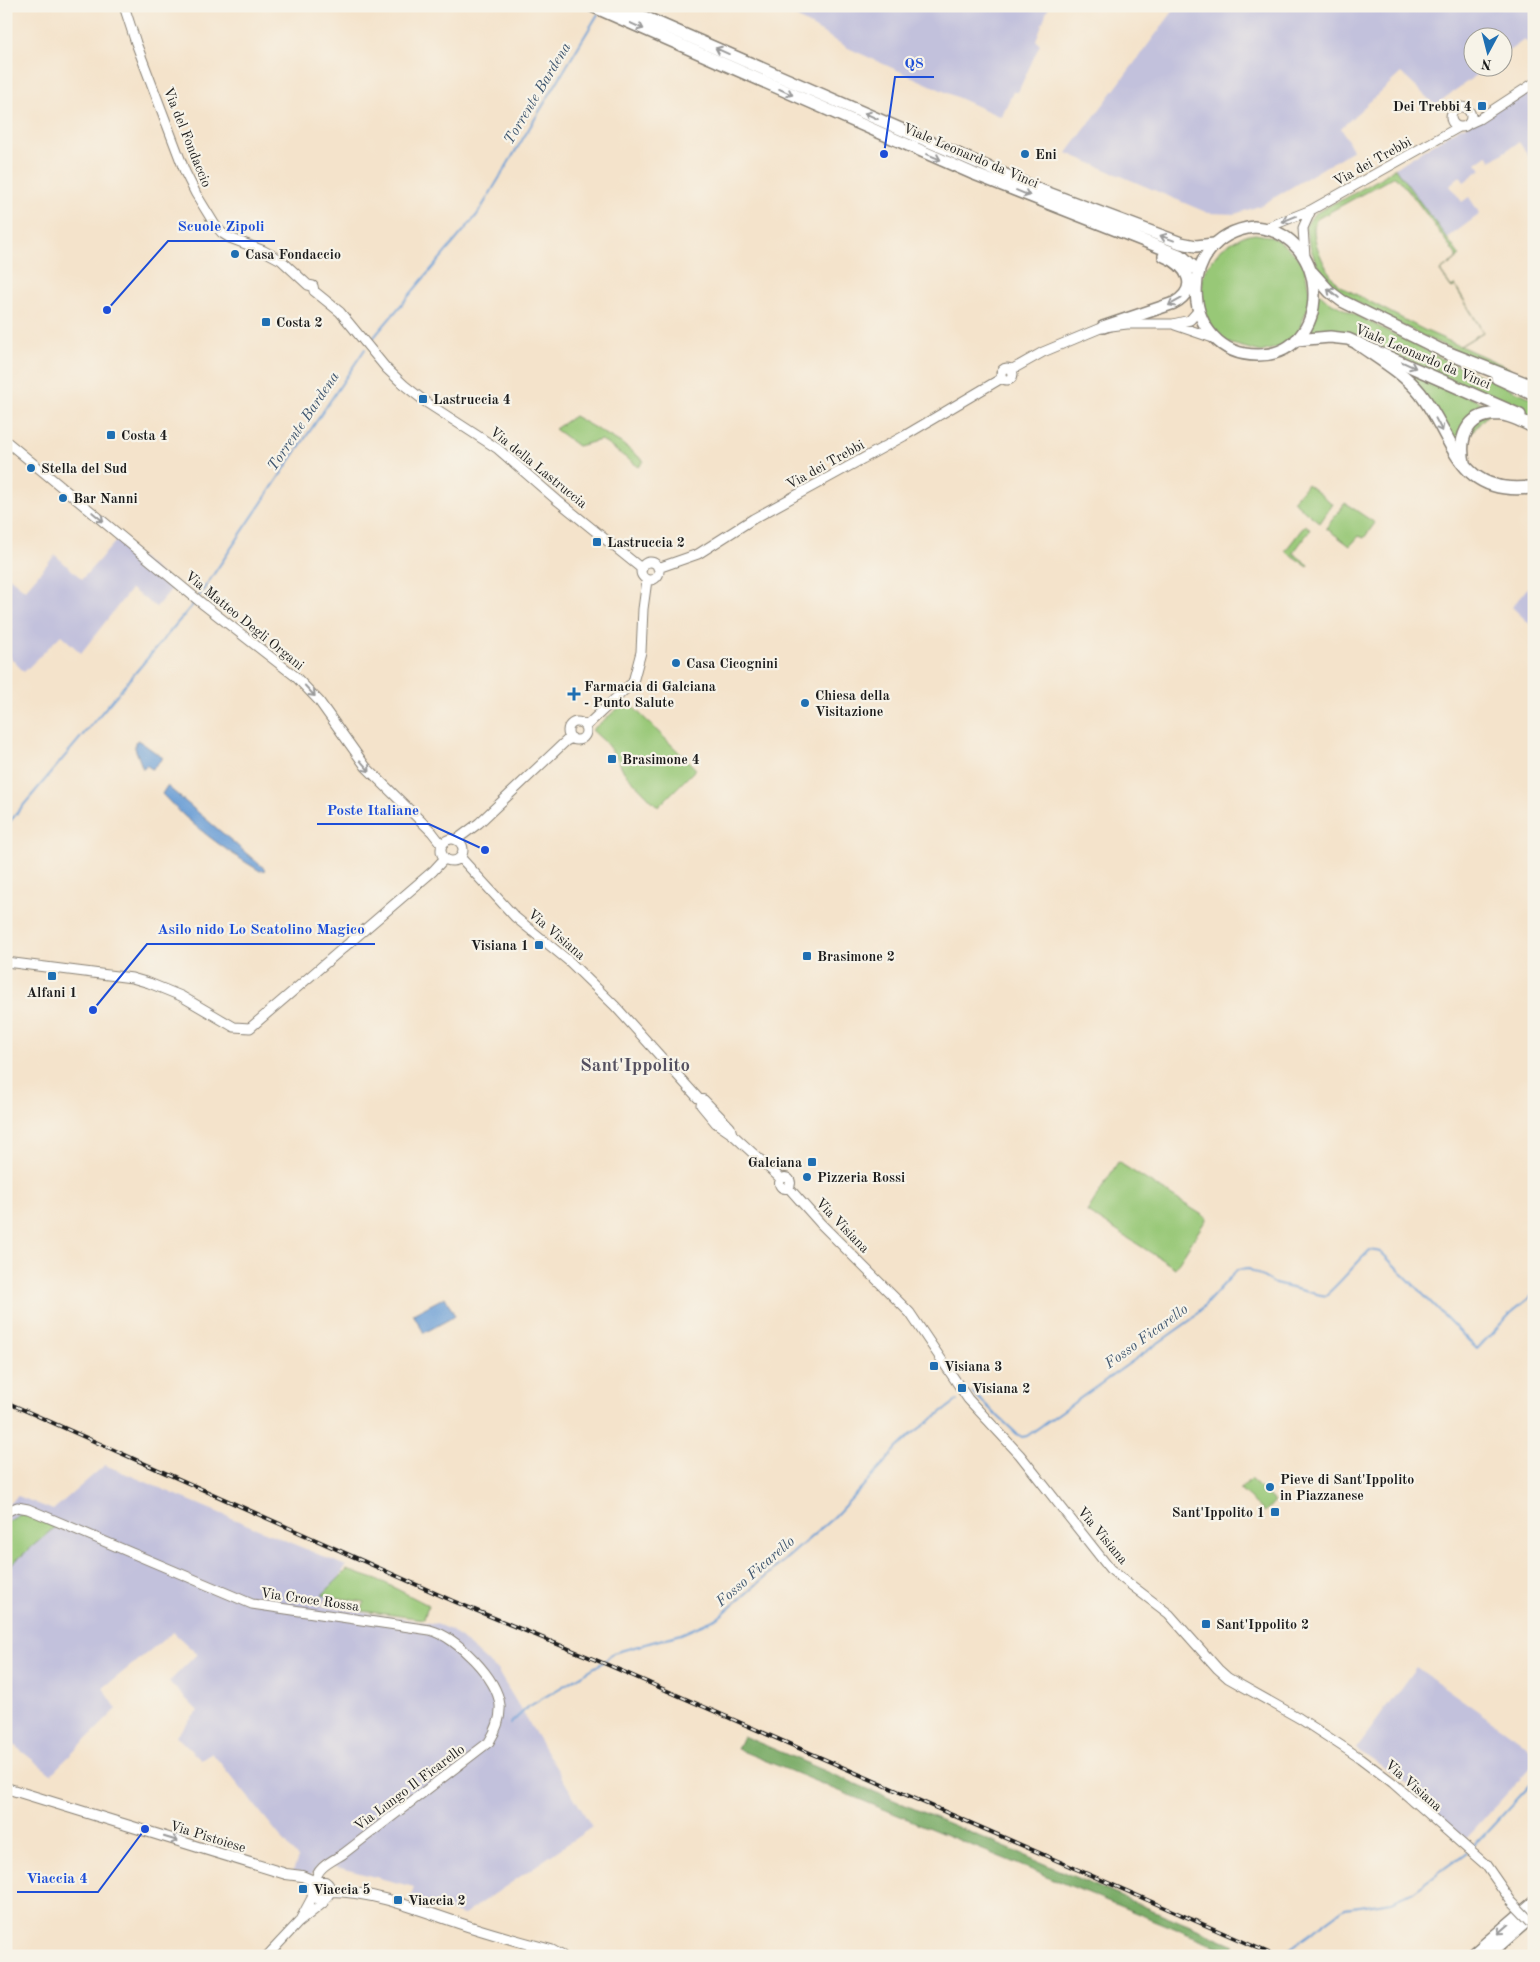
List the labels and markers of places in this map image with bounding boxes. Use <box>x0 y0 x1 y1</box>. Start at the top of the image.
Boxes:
callout: Q8 <box>895 47 934 77</box>
place label: Dei Trebbi 4 <box>1393 100 1472 114</box>
marker: Dei Trebbi 4 <box>1476 100 1488 112</box>
marker: Eni <box>1019 148 1031 160</box>
place label: Eni <box>1035 148 1057 162</box>
callout: Scuole Zipoli <box>168 211 275 241</box>
marker: Casa Fondaccio <box>229 248 241 260</box>
place label: Casa Fondaccio <box>245 248 341 262</box>
marker: Costa 2 <box>260 316 272 328</box>
place label: Costa 2 <box>276 316 323 330</box>
marker: Lastruccia 4 <box>417 393 429 405</box>
place label: Lastruccia 4 <box>433 393 511 407</box>
marker: Costa 4 <box>105 429 117 441</box>
place label: Costa 4 <box>121 429 168 443</box>
marker: Stella del Sud <box>25 462 37 474</box>
place label: Stella del Sud <box>41 462 128 476</box>
marker: Bar Nanni <box>57 492 69 504</box>
place label: Bar Nanni <box>73 492 138 506</box>
marker: Lastruccia 2 <box>591 536 603 548</box>
place label: Lastruccia 2 <box>607 536 685 550</box>
marker: Casa Cicognini <box>670 657 682 669</box>
place label: Casa Cicognini <box>686 657 778 671</box>
place label: Farmacia di Galciana - Punto Salute <box>584 680 716 710</box>
marker: Farmacia di Galciana - Punto Salute <box>568 688 580 700</box>
place label: Chiesa della Visitazione <box>815 689 890 719</box>
marker: Chiesa della Visitazione <box>799 697 811 709</box>
marker: Brasimone 4 <box>606 753 618 765</box>
place label: Brasimone 4 <box>622 753 700 767</box>
callout: Poste Italiane <box>317 794 429 824</box>
callout: Asilo nido Lo Scatolino Magico <box>147 914 375 944</box>
place label: Visiana 1 <box>471 939 529 953</box>
marker: Visiana 1 <box>533 939 545 951</box>
marker: Brasimone 2 <box>801 950 813 962</box>
place label: Brasimone 2 <box>817 950 895 964</box>
marker: Alfani 1 <box>46 970 58 982</box>
place label: Alfani 1 <box>27 986 77 1000</box>
place label: Galciana <box>748 1156 802 1170</box>
marker: Galciana <box>806 1156 818 1168</box>
marker: Pizzeria Rossi <box>801 1171 813 1183</box>
place label: Pizzeria Rossi <box>817 1171 905 1185</box>
marker: Visiana 3 <box>928 1360 940 1372</box>
place label: Visiana 3 <box>944 1360 1002 1374</box>
marker: Visiana 2 <box>956 1382 968 1394</box>
place label: Visiana 2 <box>972 1382 1030 1396</box>
place label: Pieve di Sant'Ippolito in Piazzanese <box>1280 1473 1414 1503</box>
marker: Pieve di Sant'Ippolito in Piazzanese <box>1264 1481 1276 1493</box>
place label: Sant'Ippolito 1 <box>1172 1506 1265 1520</box>
marker: Sant'Ippolito 1 <box>1269 1506 1281 1518</box>
marker: Sant'Ippolito 2 <box>1200 1618 1212 1630</box>
place label: Sant'Ippolito 2 <box>1216 1618 1309 1632</box>
callout: Viaccia 4 <box>17 1862 98 1892</box>
marker: Viaccia 5 <box>297 1883 309 1895</box>
place label: Viaccia 5 <box>313 1883 371 1897</box>
marker: Viaccia 2 <box>392 1894 404 1906</box>
place label: Viaccia 2 <box>408 1894 466 1908</box>

